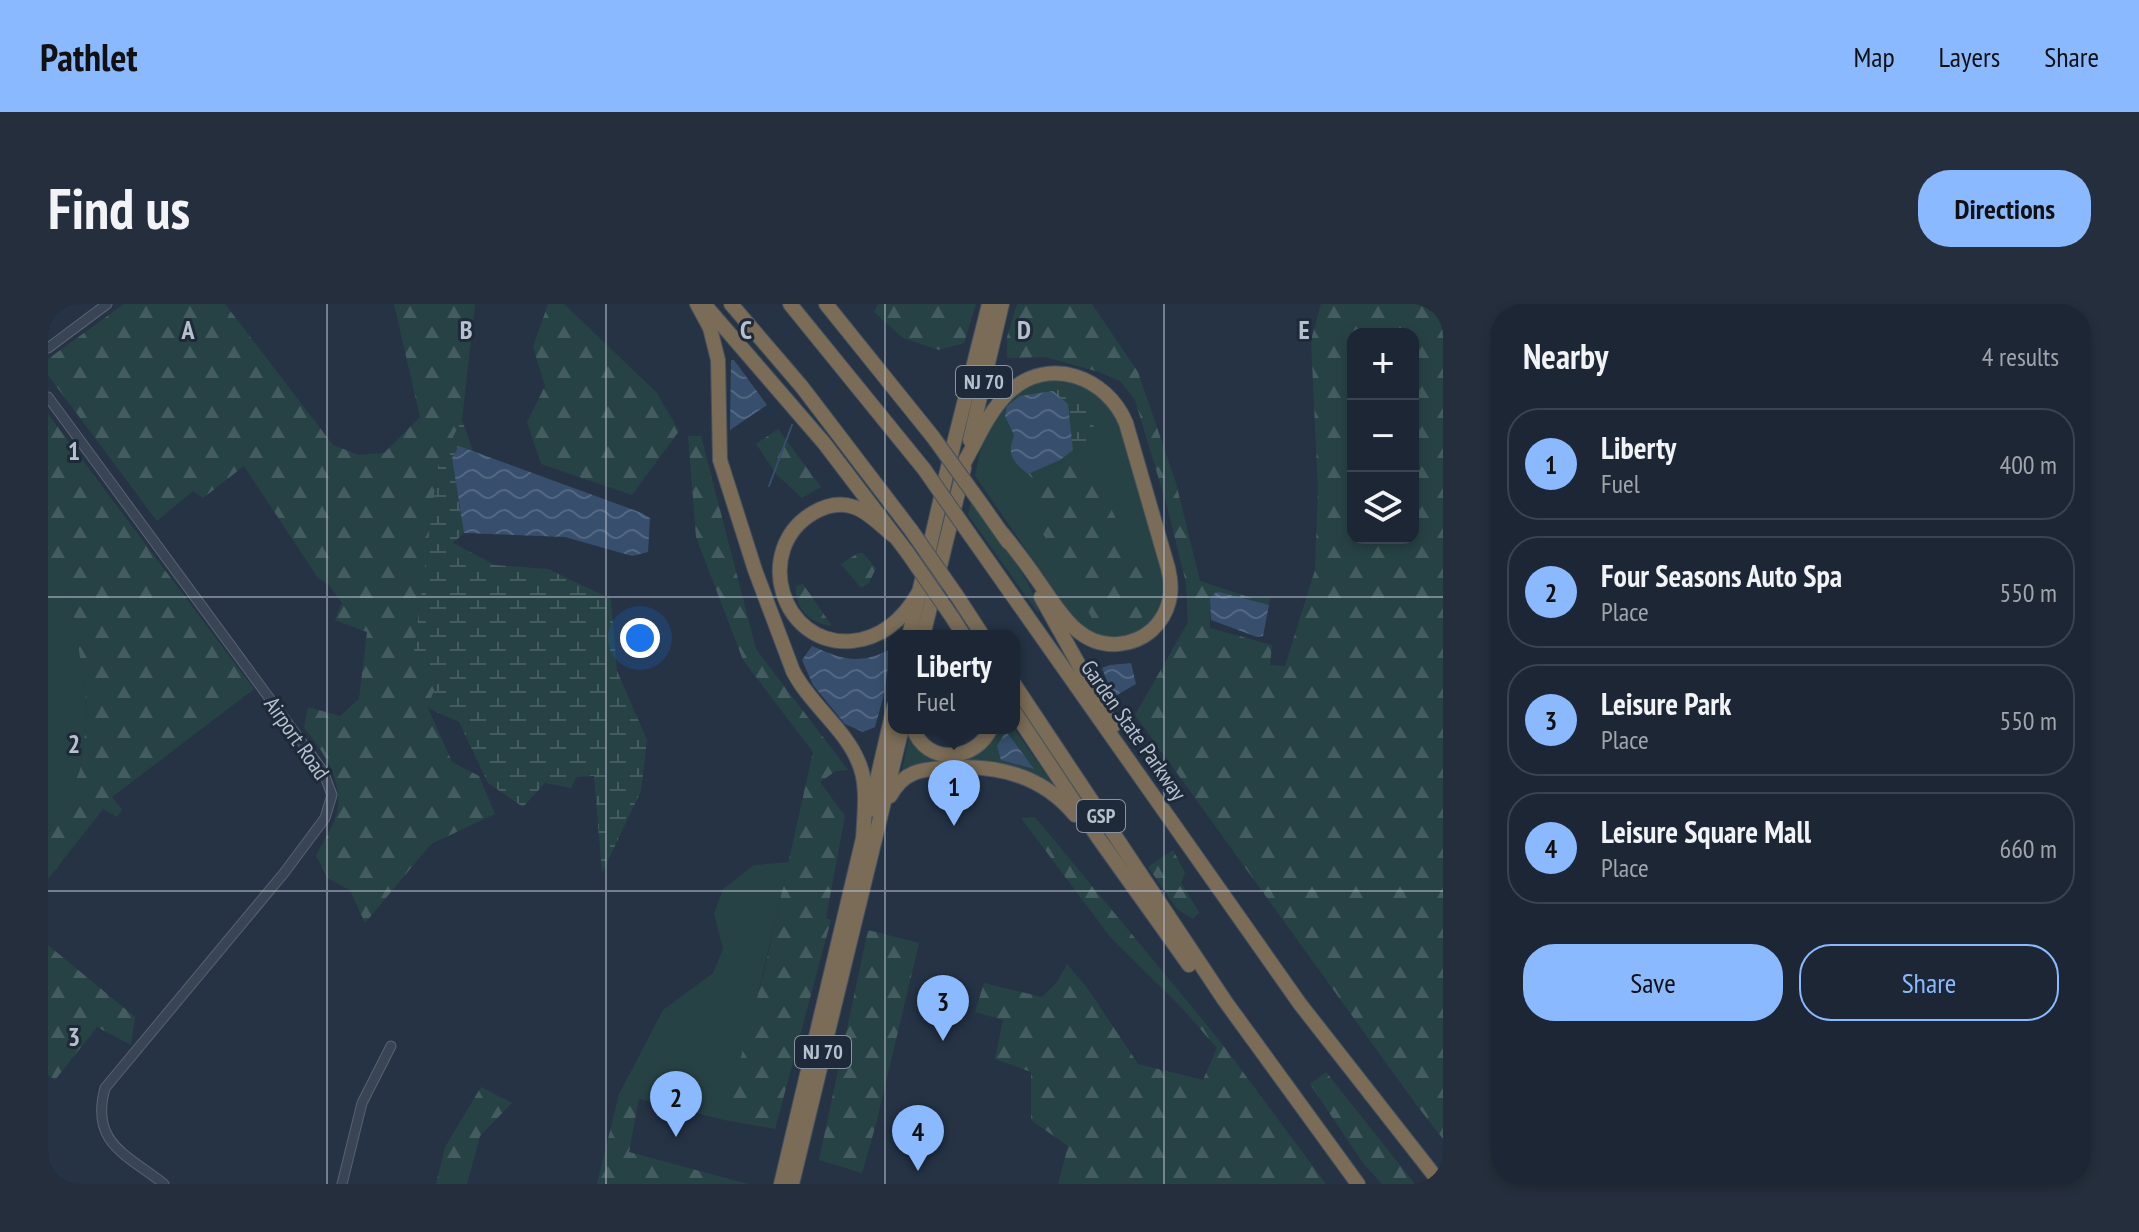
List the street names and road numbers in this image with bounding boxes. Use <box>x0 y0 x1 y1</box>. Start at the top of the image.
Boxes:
road number: NJ 70 <box>956 366 1012 398</box>
street label: Garden State Parkway <box>1075 654 1193 806</box>
street label: Airport Road <box>258 691 336 785</box>
road number: GSP <box>1077 800 1125 832</box>
road number: NJ 70 <box>795 1036 851 1068</box>

